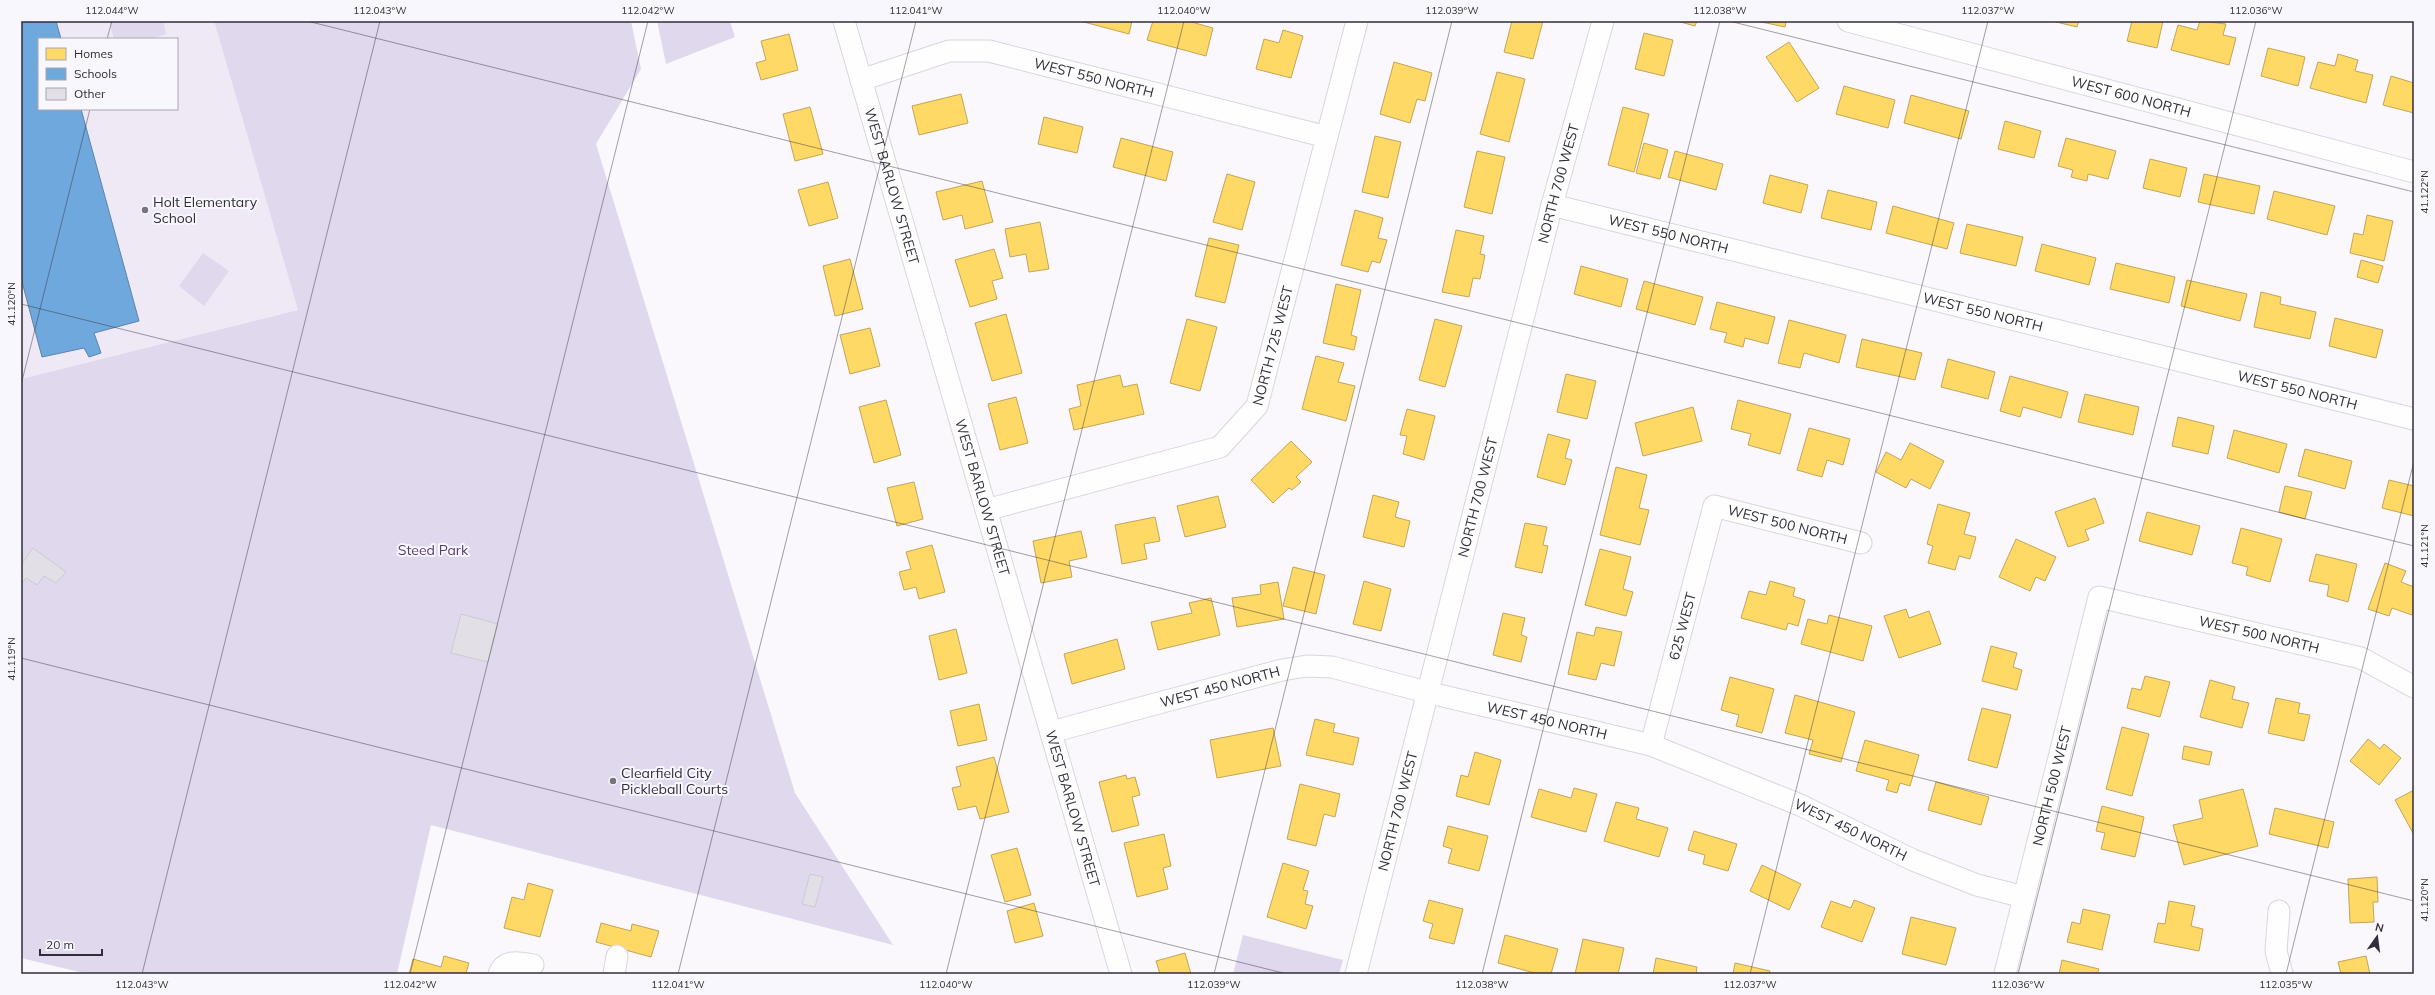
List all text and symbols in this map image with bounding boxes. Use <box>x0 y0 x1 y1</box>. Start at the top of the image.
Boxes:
text: 112.044°W <box>85 4 139 17</box>
text: 112.043°W <box>353 4 407 17</box>
text: 112.042°W <box>621 4 675 17</box>
text: 112.041°W <box>889 4 943 17</box>
text: 112.040°W <box>1157 4 1211 17</box>
text: 112.039°W <box>1425 4 1479 17</box>
text: 112.038°W <box>1693 4 1747 17</box>
text: 112.037°W <box>1961 4 2015 17</box>
text: 112.036°W <box>2229 4 2283 17</box>
legend <box>38 38 178 110</box>
text: Homes <box>74 46 113 61</box>
street label: WEST 550 NORTH <box>1032 54 1156 102</box>
text: Schools <box>74 66 117 81</box>
street label: WEST 600 NORTH <box>2069 72 2193 121</box>
text: Other <box>74 86 106 101</box>
street label: WEST BARLOW STREET <box>861 106 923 267</box>
street label: NORTH 700 WEST <box>1534 121 1583 245</box>
text: 41.122°N <box>2418 170 2431 214</box>
place label: Holt Elementary School <box>153 193 258 227</box>
marker: Holt Elementary School <box>140 205 150 215</box>
street label: WEST 550 NORTH <box>1607 210 1730 257</box>
text: 41.120°N <box>5 282 18 326</box>
street label: NORTH 725 WEST <box>1249 283 1297 407</box>
street label: WEST 550 NORTH <box>1921 288 2045 336</box>
street label: WEST 550 NORTH <box>2235 366 2359 414</box>
street label: WEST BARLOW STREET <box>951 417 1014 578</box>
street label: NORTH 700 WEST <box>1454 435 1502 559</box>
street label: WEST 500 NORTH <box>1726 501 1849 548</box>
text: 41.121°N <box>2418 524 2431 568</box>
park label: Steed Park <box>398 541 469 559</box>
street label: 625 WEST <box>1665 590 1700 662</box>
street label: WEST 500 NORTH <box>2197 612 2321 657</box>
text: 41.119°N <box>5 637 18 681</box>
street label: WEST 450 NORTH <box>1158 662 1282 711</box>
street label: WEST 450 NORTH <box>1485 698 1609 743</box>
street label: NORTH 500 WEST <box>2028 723 2076 848</box>
street label: WEST BARLOW STREET <box>1042 728 1104 889</box>
street label: NORTH 700 WEST <box>1374 749 1422 873</box>
place label: Clearfield City Pickleball Courts <box>621 764 728 798</box>
marker: Clearfield City Pickleball Courts <box>608 776 618 786</box>
street label: WEST 450 NORTH <box>1791 795 1910 865</box>
text: 41.120°N <box>2418 878 2431 922</box>
north arrow <box>2357 917 2397 957</box>
text: N <box>2374 919 2385 935</box>
scale bar <box>40 931 102 957</box>
text: 20 m <box>46 937 74 952</box>
text: 112.043°W <box>115 978 169 991</box>
text: 112.042°W <box>383 978 437 991</box>
text: 112.041°W <box>651 978 705 991</box>
text: 112.040°W <box>919 978 973 991</box>
text: 112.039°W <box>1187 978 1241 991</box>
text: 112.038°W <box>1455 978 1509 991</box>
text: 112.037°W <box>1723 978 1777 991</box>
text: 112.036°W <box>1991 978 2045 991</box>
text: 112.035°W <box>2259 978 2313 991</box>

